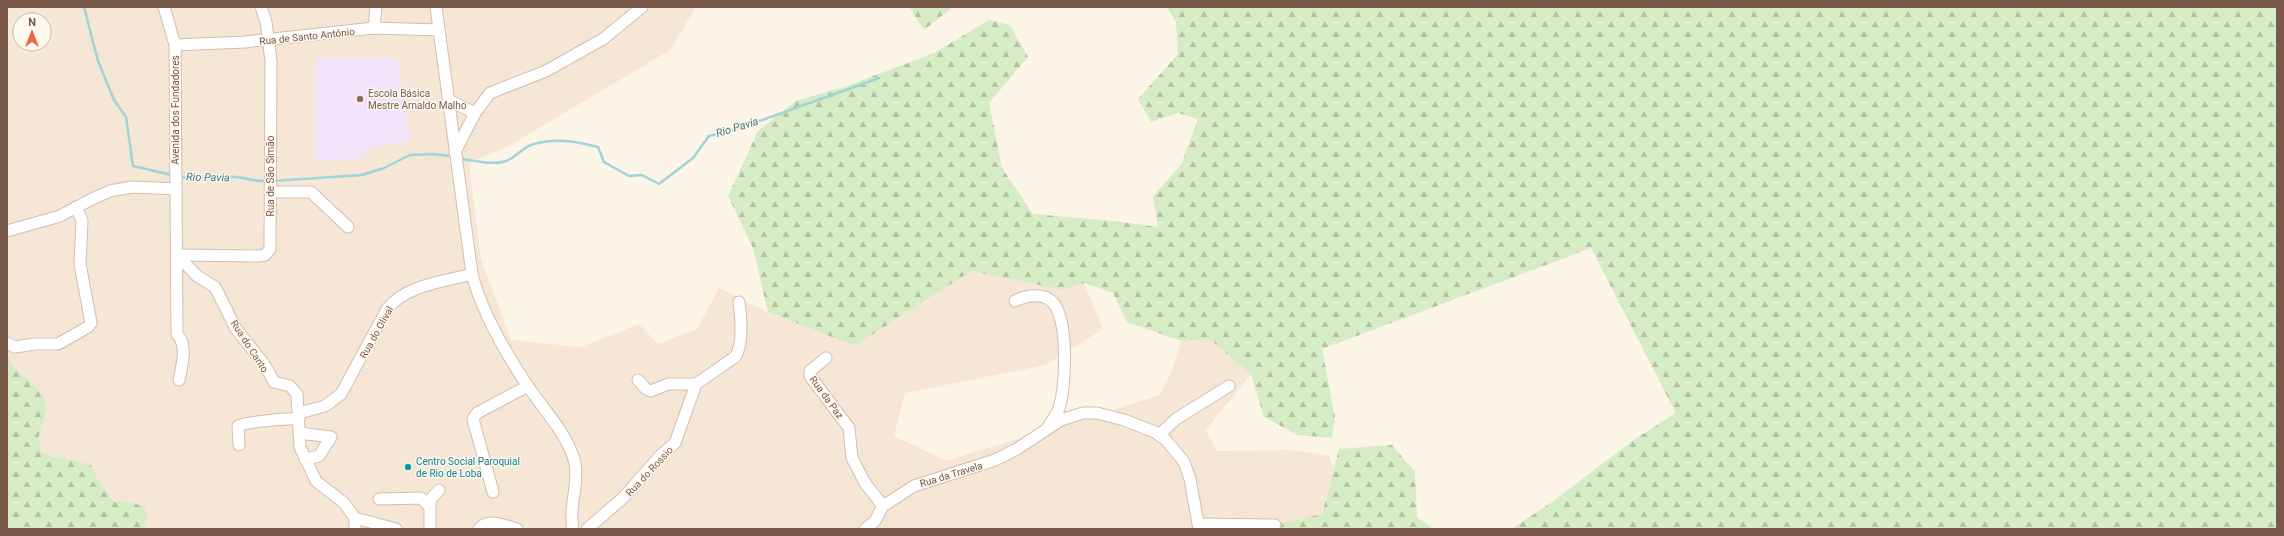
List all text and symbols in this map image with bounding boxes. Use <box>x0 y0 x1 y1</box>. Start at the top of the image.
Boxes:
north arrow <box>12 12 52 52</box>
text: N <box>28 16 36 29</box>
street label: Rua de Santo António <box>259 26 356 47</box>
street label: Avenida dos Fundadores <box>170 55 181 165</box>
place label: Escola Básica Mestre Arnaldo Malho <box>368 88 467 111</box>
marker: Escola Básica Mestre Arnaldo Malho <box>355 94 365 104</box>
water label: Rio Pavia <box>714 115 760 140</box>
street label: Rua de São Simão <box>265 135 276 216</box>
water label: Rio Pavia <box>186 171 230 184</box>
street label: Rua do Olival <box>358 304 395 360</box>
street label: Rua do Canto <box>229 318 271 375</box>
street label: Rua da Paz <box>808 374 846 421</box>
street label: Rua do Rossio <box>624 444 675 498</box>
place label: Centro Social Paroquial de Rio de Loba <box>416 456 520 479</box>
street label: Rua da Travela <box>918 460 984 489</box>
marker: Centro Social Paroquial de Rio de Loba <box>403 462 413 472</box>

